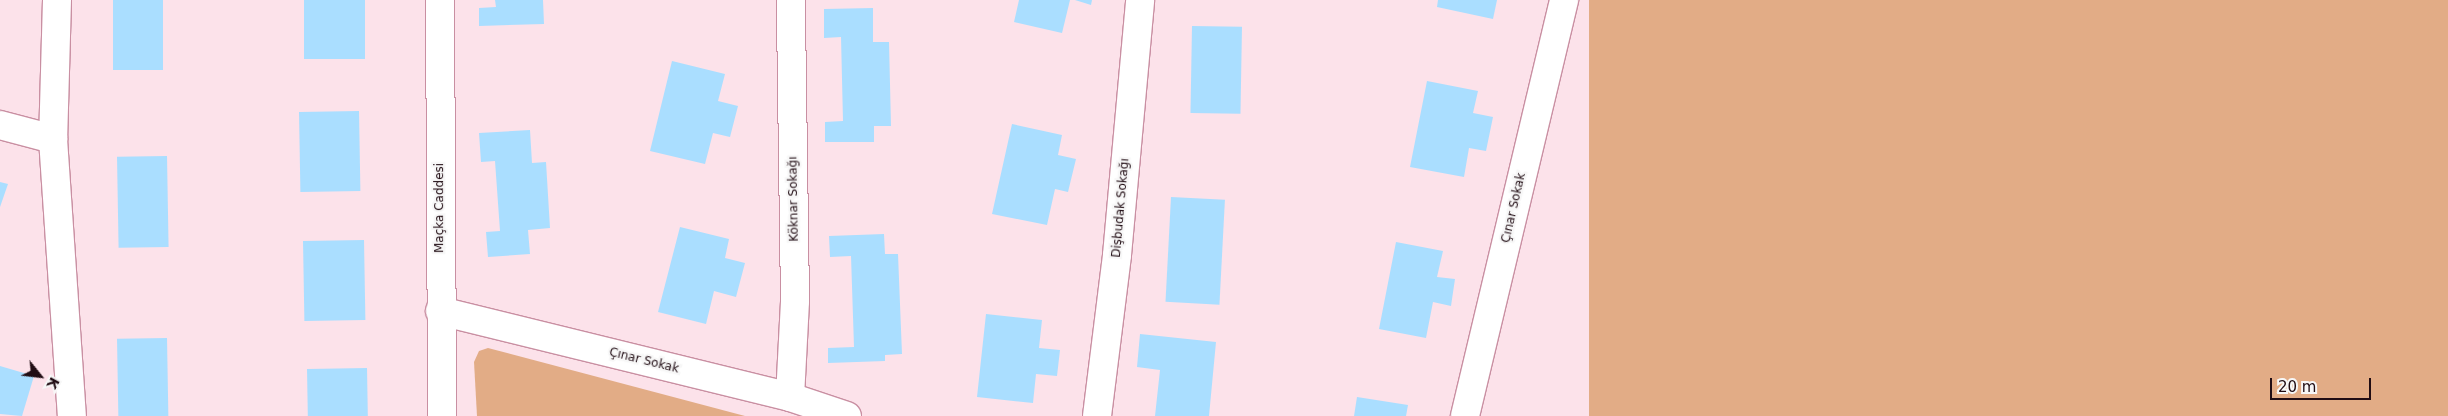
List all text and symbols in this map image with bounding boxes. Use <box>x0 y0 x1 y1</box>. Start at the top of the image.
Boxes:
street label: Köknar Sokağı <box>786 156 802 242</box>
street label: Dişbudak Sokağı <box>1109 158 1133 258</box>
street label: Maçka Caddesi <box>433 163 447 253</box>
street label: Çınar Sokak <box>1499 172 1529 244</box>
street label: Çınar Sokak <box>608 345 680 377</box>
north arrow <box>15 351 65 401</box>
scale bar <box>2273 368 2374 400</box>
text: K <box>43 375 63 392</box>
text: 20 m <box>2278 378 2316 396</box>

